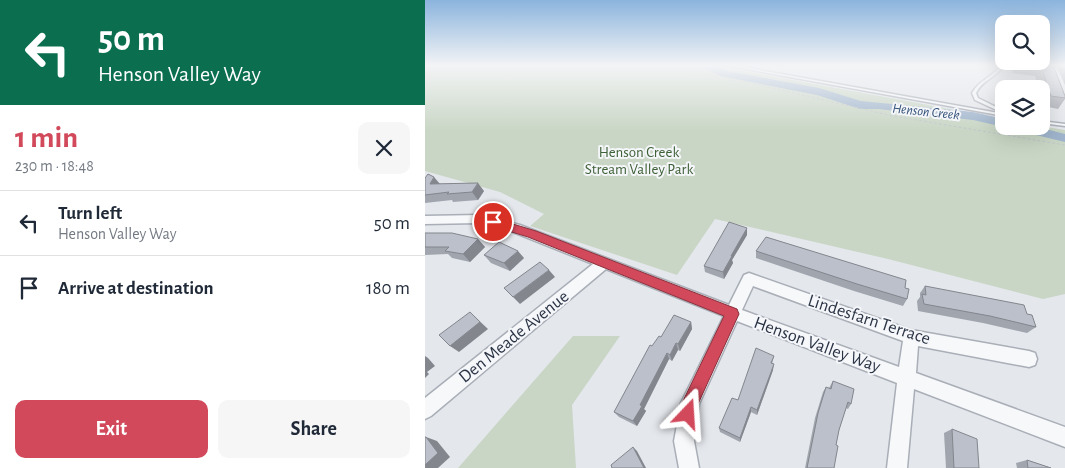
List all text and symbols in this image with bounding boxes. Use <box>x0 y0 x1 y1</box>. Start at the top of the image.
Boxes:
map controls <box>995 15 1050 135</box>
button: search <box>995 15 1050 70</box>
icon: left <box>15 20 80 85</box>
text: 50 m <box>98 22 165 57</box>
text: Henson Valley Way <box>98 63 261 85</box>
button: layers <box>995 80 1050 135</box>
water label: Henson Creek <box>892 101 961 123</box>
button: close <box>358 122 410 174</box>
text: 1 min <box>15 123 78 153</box>
park label: Henson Creek Stream Valley Park <box>585 145 693 177</box>
text: 230 m · 18:48 <box>15 158 94 174</box>
pin <box>472 201 514 243</box>
text: Turn left <box>58 204 122 223</box>
icon: arrive <box>479 208 507 236</box>
icon: left <box>15 209 43 237</box>
text: 50 m <box>374 214 410 233</box>
text: Henson Valley Way <box>58 226 177 242</box>
icon: arrive <box>15 274 43 302</box>
text: Arrive at destination <box>58 279 214 298</box>
text: 180 m <box>366 279 410 298</box>
street label: Den Meade Avenue <box>456 287 572 387</box>
street label: Lindesfarn Terrace <box>805 292 933 348</box>
street label: Henson Valley Way <box>751 314 883 376</box>
position arrow <box>661 387 713 439</box>
button: Exit <box>15 400 208 458</box>
button: Share <box>218 400 410 458</box>

